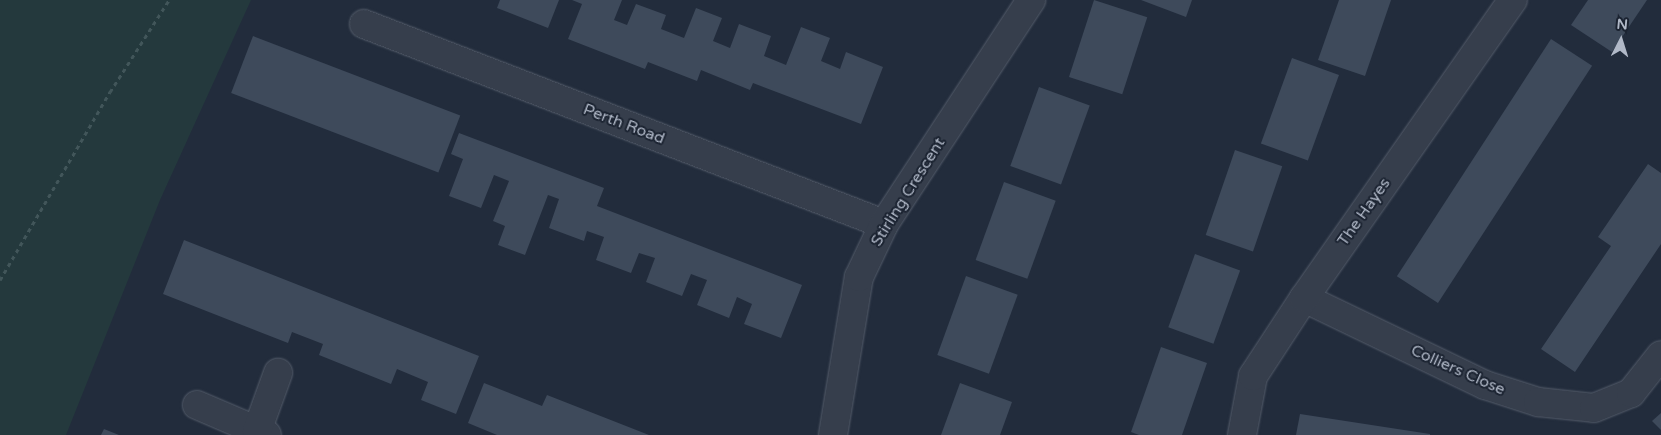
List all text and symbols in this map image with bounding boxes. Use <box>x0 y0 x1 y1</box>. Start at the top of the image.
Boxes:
north arrow <box>1596 15 1646 65</box>
text: N <box>1616 16 1629 34</box>
street label: Perth Road <box>580 100 668 148</box>
street label: Stirling Crescent <box>867 134 949 250</box>
street label: The Hayes <box>1334 174 1394 250</box>
street label: Colliers Close <box>1408 341 1508 399</box>

